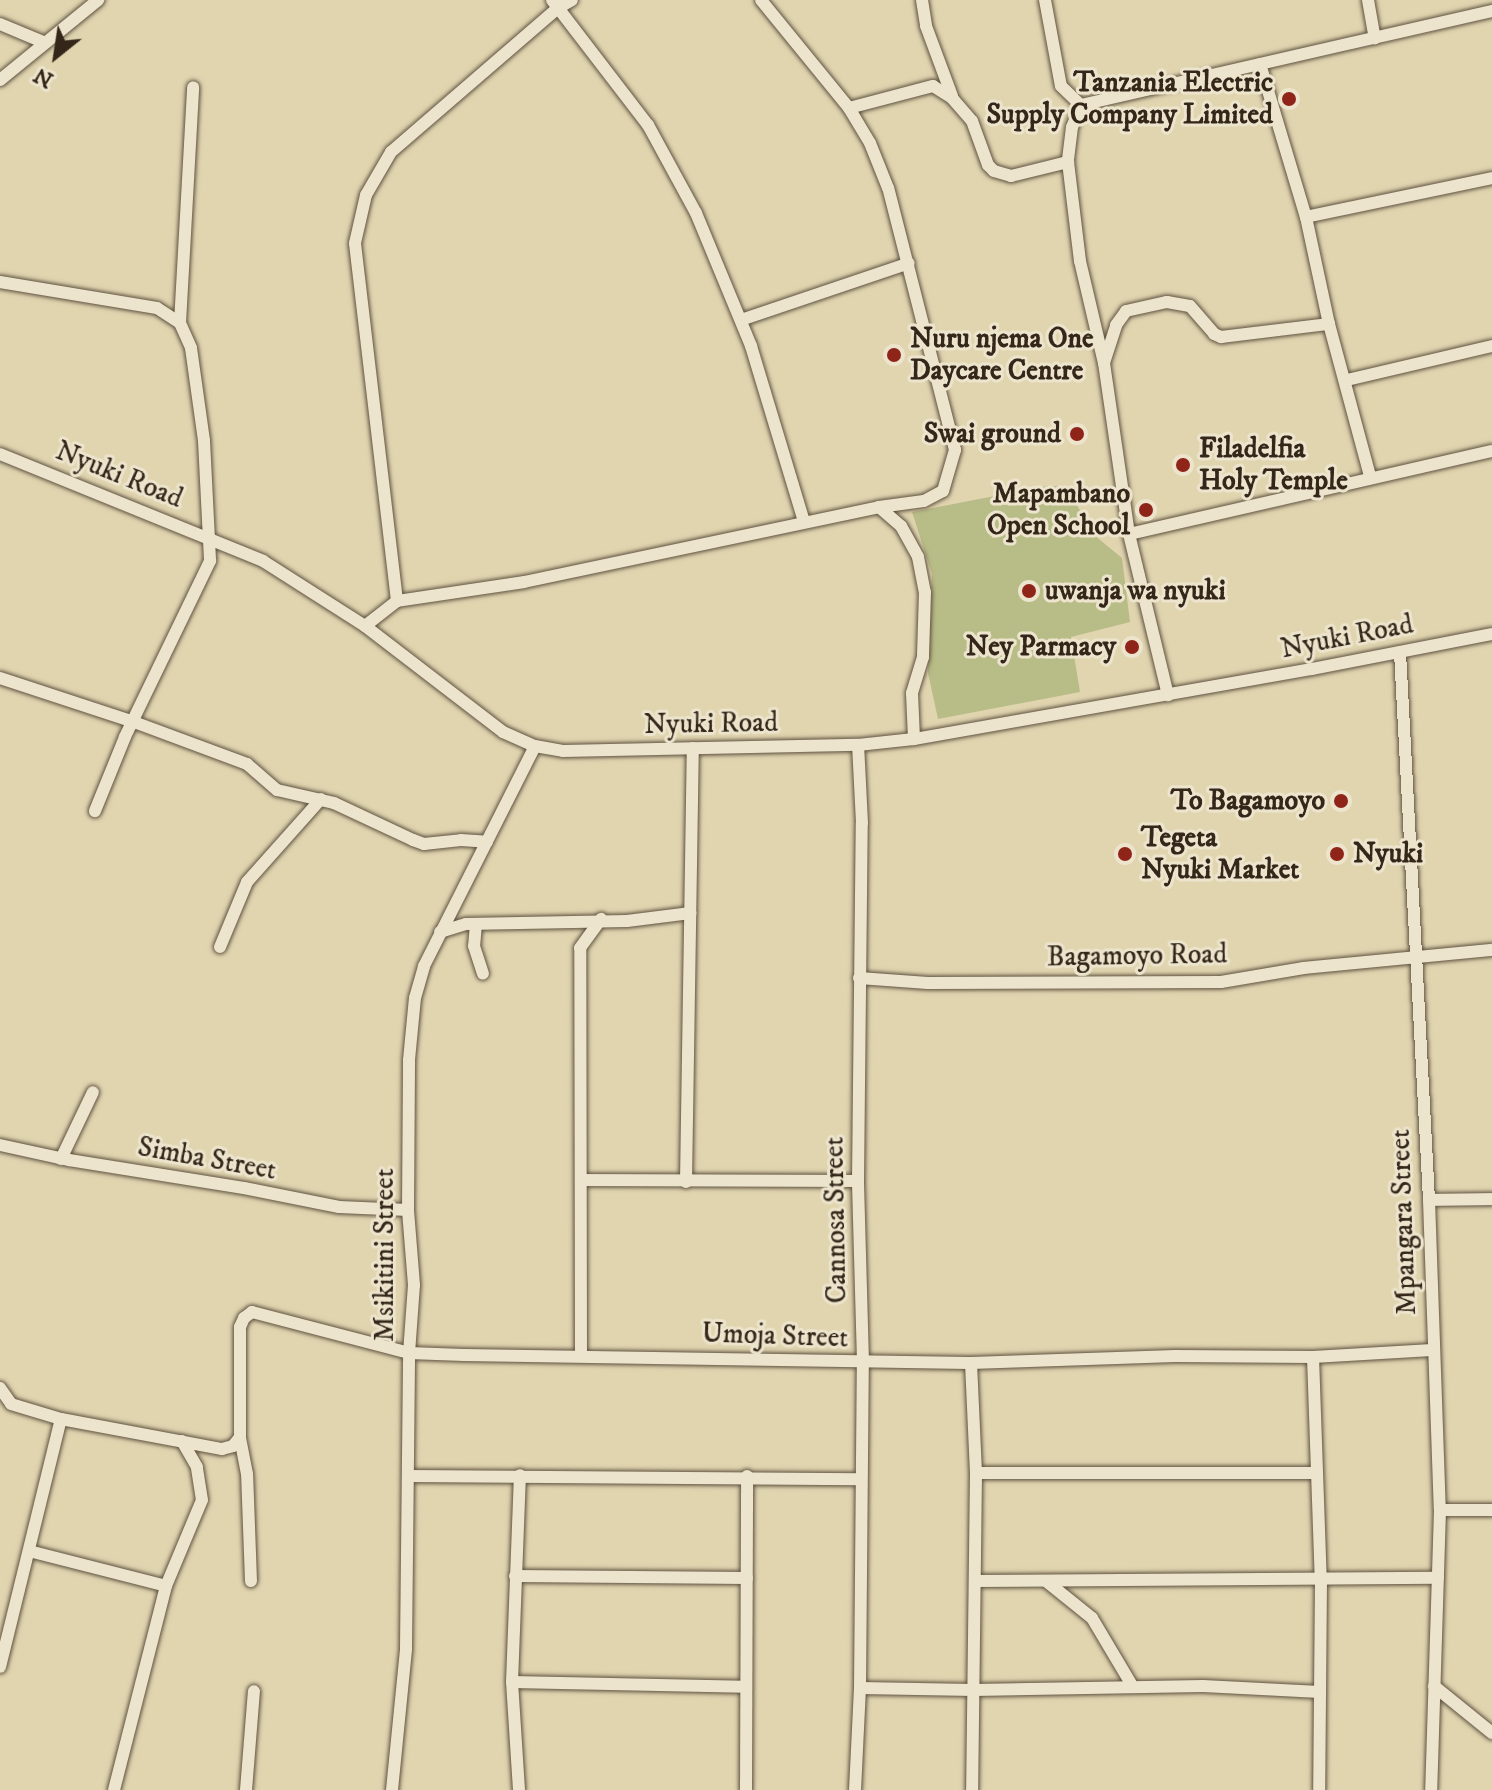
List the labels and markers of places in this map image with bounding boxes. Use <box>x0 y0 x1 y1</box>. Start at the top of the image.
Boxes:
place label: Tanzania Electric Supply Company Limited <box>986 66 1273 132</box>
marker: Tanzania Electric Supply Company Limited <box>1280 90 1298 108</box>
place label: Nuru njema One Daycare Centre <box>910 322 1094 388</box>
marker: Nuru njema One Daycare Centre <box>885 346 903 364</box>
place label: Swai ground <box>924 417 1061 451</box>
marker: Swai ground <box>1068 425 1086 443</box>
place label: Filadelfia Holy Temple <box>1199 432 1348 498</box>
marker: Filadelfia Holy Temple <box>1174 456 1192 474</box>
place label: Mapambano Open School <box>987 477 1130 543</box>
marker: Mapambano Open School <box>1137 501 1155 519</box>
place label: uwanja wa nyuki <box>1045 574 1226 608</box>
marker: uwanja wa nyuki <box>1020 582 1038 600</box>
place label: Ney Parmacy <box>966 630 1116 664</box>
marker: Ney Parmacy <box>1123 638 1141 656</box>
place label: To Bagamoyo <box>1171 784 1325 818</box>
marker: To Bagamoyo <box>1332 792 1350 810</box>
place label: Tegeta Nyuki Market <box>1141 821 1299 887</box>
place label: Nyuki <box>1353 837 1423 871</box>
marker: Tegeta Nyuki Market <box>1116 845 1134 863</box>
marker: Nyuki <box>1328 845 1346 863</box>

